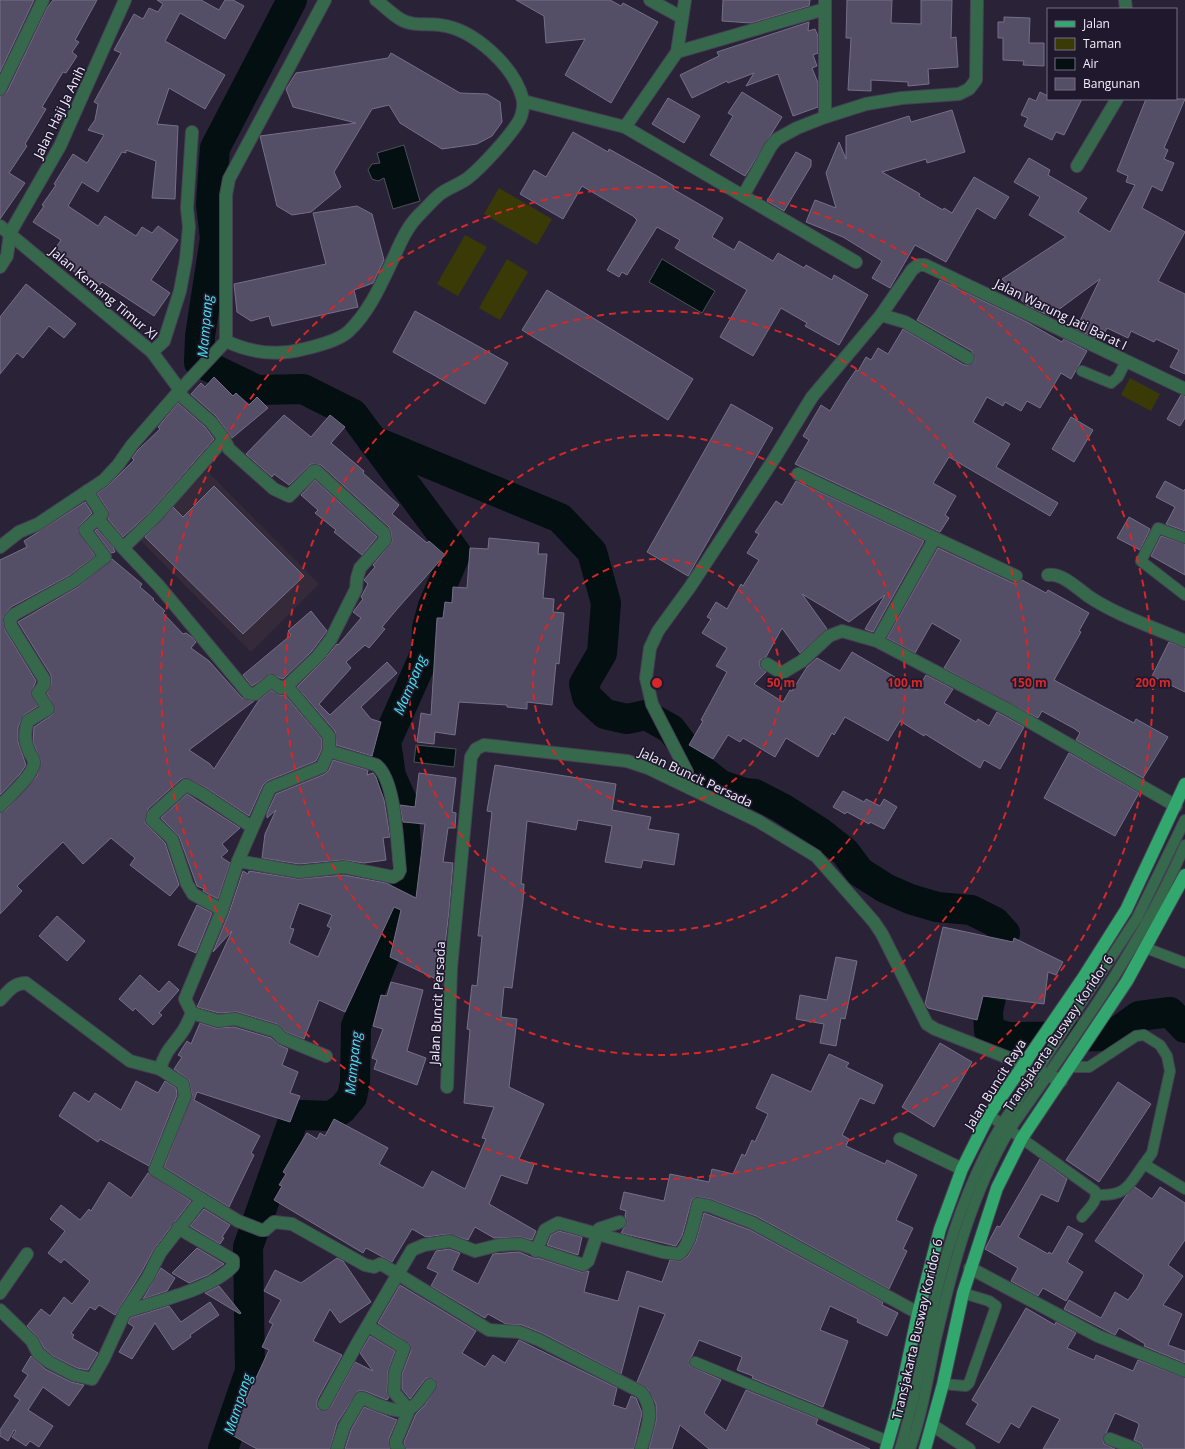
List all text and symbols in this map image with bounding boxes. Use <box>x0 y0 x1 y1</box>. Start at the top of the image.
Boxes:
legend <box>1047 8 1177 100</box>
text: Jalan <box>1082 15 1110 32</box>
text: Taman <box>1083 35 1121 52</box>
text: Air <box>1083 55 1099 72</box>
street label: Jalan Haji Ja Anih <box>28 63 89 163</box>
text: Bangunan <box>1083 75 1140 92</box>
street label: Jalan Kemang Timur XI <box>45 241 162 344</box>
street label: Jalan Warung Jati Barat I <box>990 273 1130 354</box>
water label: Mampang <box>192 293 217 358</box>
water label: Mampang <box>388 651 431 718</box>
text: 50 m <box>767 674 795 691</box>
text: 100 m <box>887 674 923 691</box>
text: 150 m <box>1011 674 1047 691</box>
text: 200 m <box>1135 674 1171 691</box>
centre of rings <box>650 676 664 690</box>
street label: Jalan Buncit Persada <box>634 742 756 811</box>
street label: Jalan Buncit Persada <box>425 941 449 1067</box>
street label: Transjakarta Busway Koridor 6 <box>999 951 1117 1115</box>
water label: Mampang <box>340 1030 365 1095</box>
street label: Jalan Buncit Raya <box>959 1035 1030 1134</box>
street label: Transjakarta Busway Koridor 6 <box>887 1237 947 1421</box>
water label: Mampang <box>219 1370 257 1437</box>

